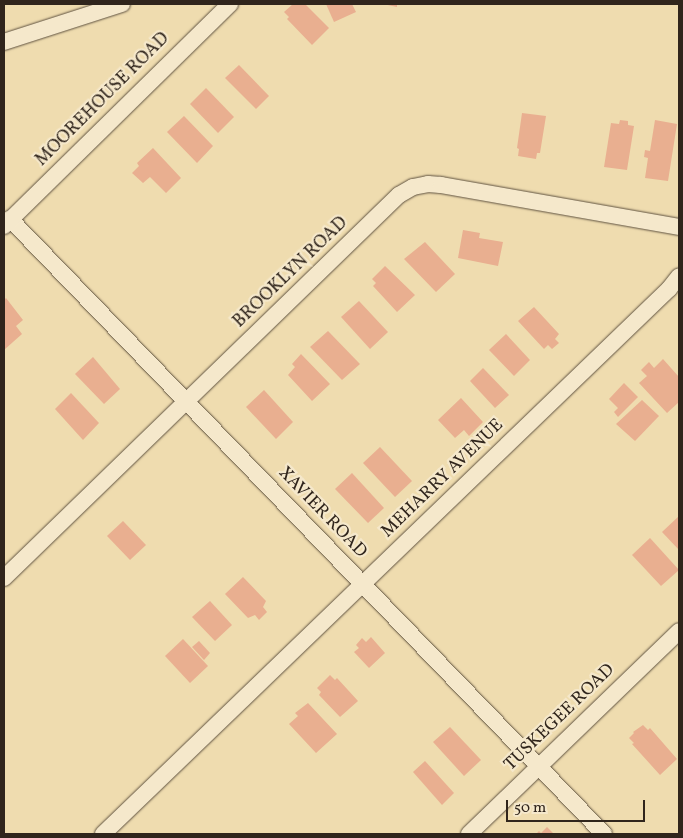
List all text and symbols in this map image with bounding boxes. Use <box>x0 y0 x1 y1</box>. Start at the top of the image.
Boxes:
street label: MOOREHOUSE ROAD <box>32 29 174 171</box>
street label: BROOKLYN ROAD <box>229 213 353 333</box>
street label: MEHARRY AVENUE <box>377 415 509 543</box>
street label: XAVIER ROAD <box>273 463 371 563</box>
street label: TUSKEGEE ROAD <box>500 660 620 776</box>
scale bar <box>508 790 647 822</box>
text: 50 m <box>514 798 546 819</box>

